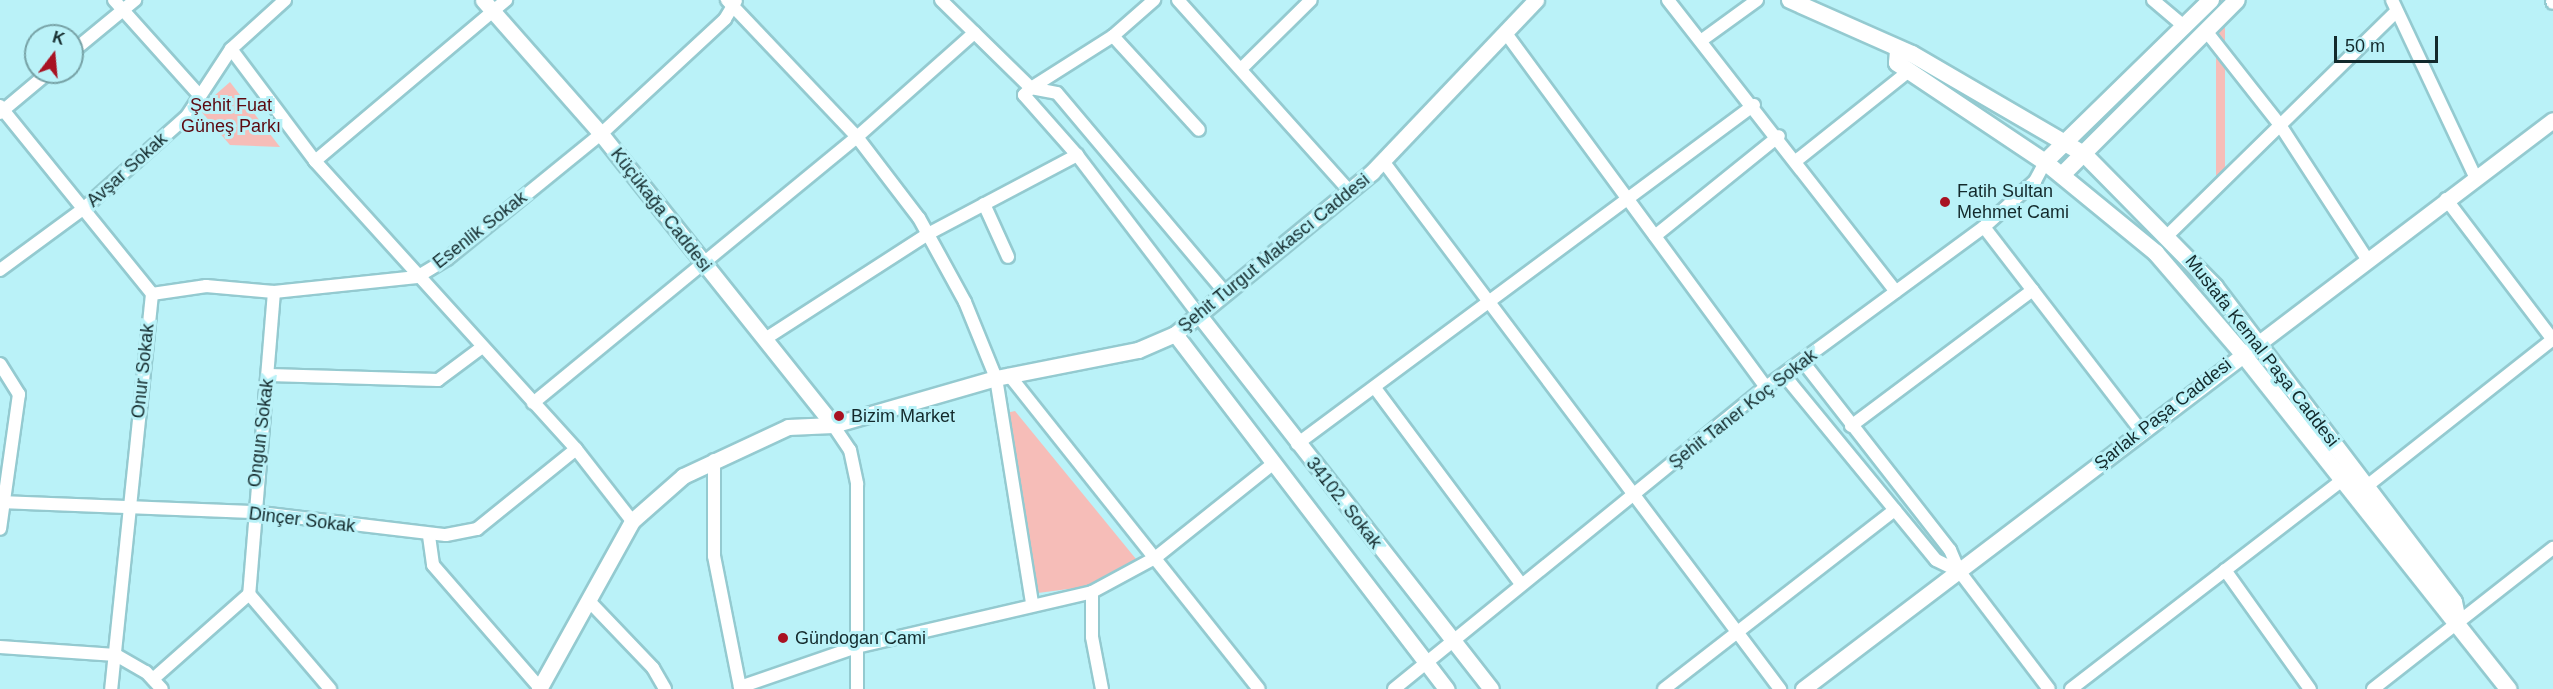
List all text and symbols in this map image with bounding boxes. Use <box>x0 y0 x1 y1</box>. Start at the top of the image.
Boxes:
north arrow <box>24 24 84 84</box>
scale bar <box>2337 24 2440 62</box>
text: K <box>51 28 66 48</box>
text: 50 m <box>2345 36 2385 56</box>
park label: Şehit Fuat Güneş Parkı <box>181 95 281 138</box>
street label: Avşar Sokak <box>82 128 172 212</box>
street label: Küçükağa Caddesi <box>606 144 716 276</box>
street label: Şehit Turgut Makascı Caddesi <box>1174 169 1374 337</box>
place label: Fatih Sultan Mehmet Cami <box>1957 181 2069 224</box>
street label: Esenlik Sokak <box>429 187 531 273</box>
marker: Fatih Sultan Mehmet Cami <box>1938 195 1952 209</box>
street label: Mustafa Kemal Paşa Caddesi <box>2180 251 2344 451</box>
street label: Onur Sokak <box>127 323 159 419</box>
street label: Şehit Taner Koç Sokak <box>1665 344 1821 474</box>
street label: Şarlak Paşa Caddesi <box>2090 354 2236 474</box>
street label: Ongun Sokak <box>244 378 278 488</box>
place label: Bizim Market <box>851 405 955 427</box>
marker: Bizim Market <box>832 409 846 423</box>
street label: 34102. Sokak <box>1302 453 1386 553</box>
street label: Dinçer Sokak <box>248 503 356 537</box>
place label: Gündogan Cami <box>795 627 926 649</box>
marker: Gündogan Cami <box>776 631 790 645</box>

